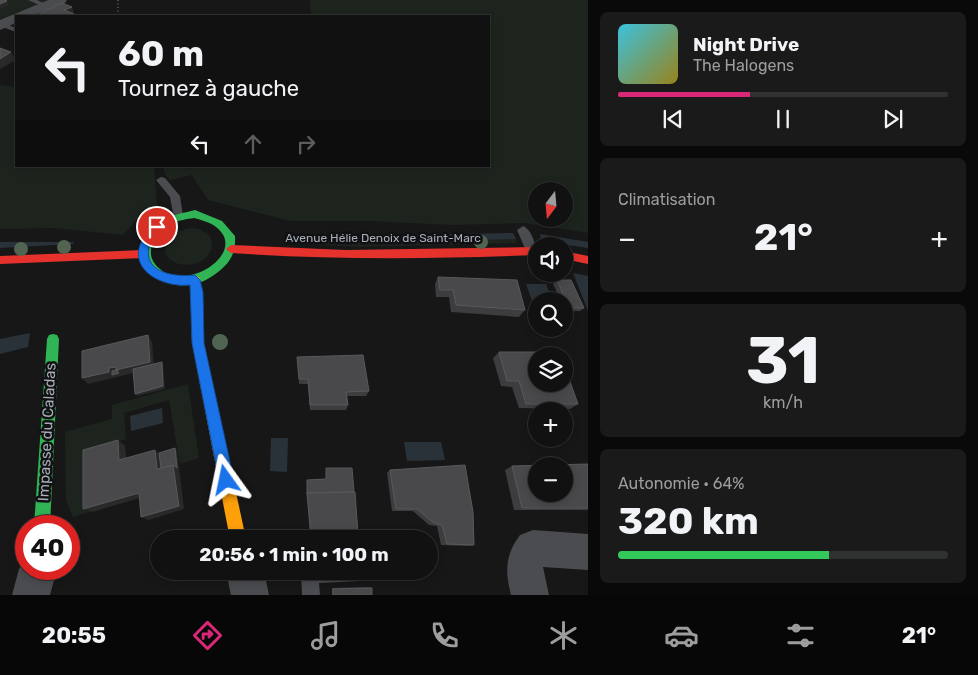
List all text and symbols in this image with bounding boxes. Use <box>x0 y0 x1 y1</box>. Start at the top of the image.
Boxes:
text: 60 m <box>118 33 204 75</box>
text: Night Drive <box>693 33 799 56</box>
icon: left <box>35 35 100 100</box>
text: The Halogens <box>693 56 794 75</box>
text: Tournez à gauche <box>118 75 299 102</box>
icon: previous <box>659 105 687 133</box>
icon: pause <box>769 105 797 133</box>
icon: next <box>879 105 907 133</box>
icon: left <box>186 130 214 158</box>
icon: ahead <box>239 130 267 158</box>
icon: right <box>292 130 320 158</box>
north arrow <box>528 182 572 228</box>
map controls <box>528 182 573 502</box>
text: Climatisation <box>618 190 715 209</box>
pin <box>136 206 178 248</box>
icon: arrive <box>143 213 171 241</box>
text: 21° <box>754 214 813 260</box>
text: − <box>618 222 636 255</box>
text: + <box>931 222 948 255</box>
street label: Avenue Hélie Denoix de Saint-Marc <box>285 231 481 245</box>
button: sound <box>528 237 573 282</box>
button: search <box>528 292 573 337</box>
text: 31 <box>746 322 820 399</box>
button: layers <box>528 347 573 392</box>
street label: Impasse du Caladas <box>34 362 60 502</box>
text: km/h <box>763 393 803 412</box>
button: + <box>528 402 573 447</box>
position arrow <box>199 453 251 505</box>
button: − <box>528 457 573 502</box>
text: Autonomie · 64% <box>618 474 745 493</box>
text: 320 km <box>618 498 759 544</box>
speed limit sign: 40 <box>15 515 80 580</box>
text: 20:56 · 1 min · 100 m <box>199 543 389 566</box>
icon: directions <box>190 618 225 653</box>
icon: music <box>308 618 343 653</box>
icon: phone <box>427 618 462 653</box>
icon: climate <box>546 618 581 653</box>
icon: car <box>664 618 699 653</box>
icon: filters <box>783 618 818 653</box>
text: 20:55 <box>42 622 106 649</box>
text: 21° <box>902 622 936 649</box>

